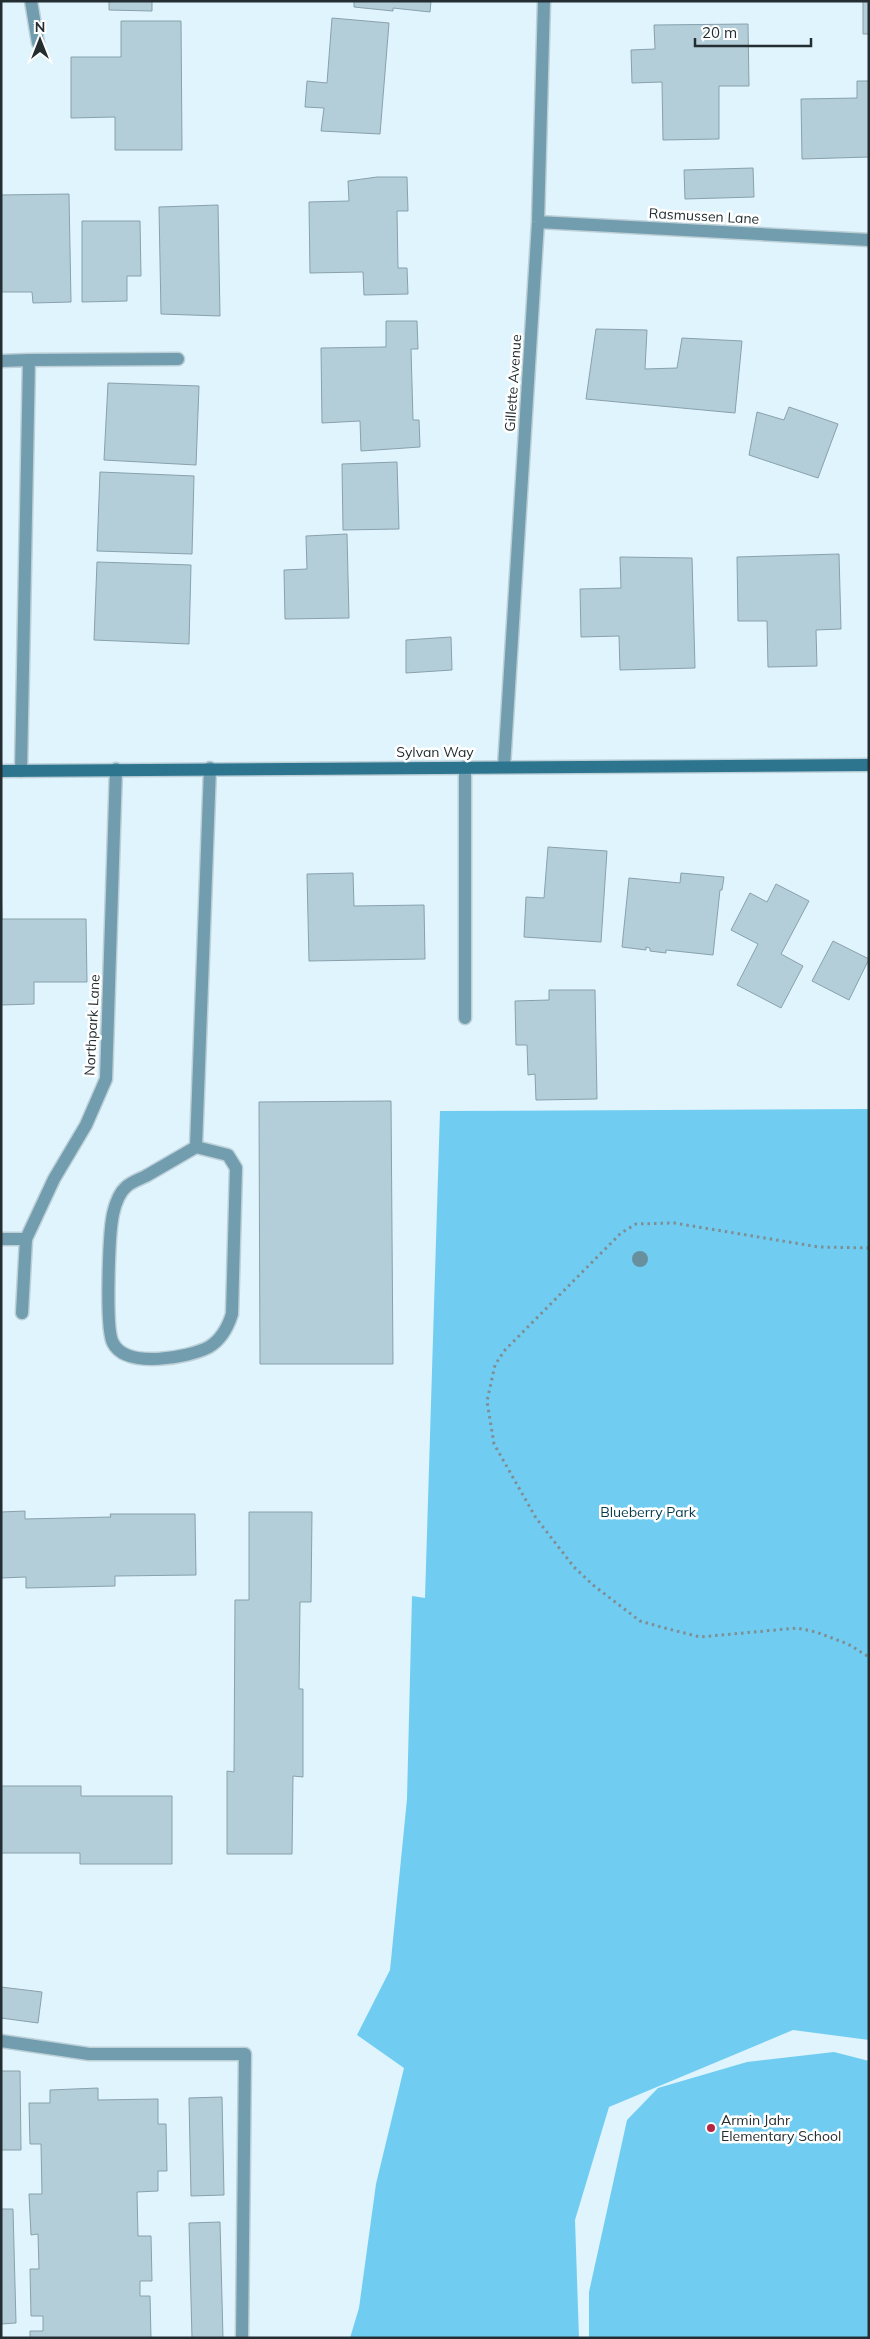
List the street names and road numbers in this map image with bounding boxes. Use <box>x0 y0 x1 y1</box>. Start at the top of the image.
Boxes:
street label: Rasmussen Lane <box>648 204 760 228</box>
street label: Gillette Avenue <box>501 334 525 432</box>
street label: Sylvan Way <box>396 743 474 761</box>
street label: Northpark Lane <box>80 974 104 1076</box>

